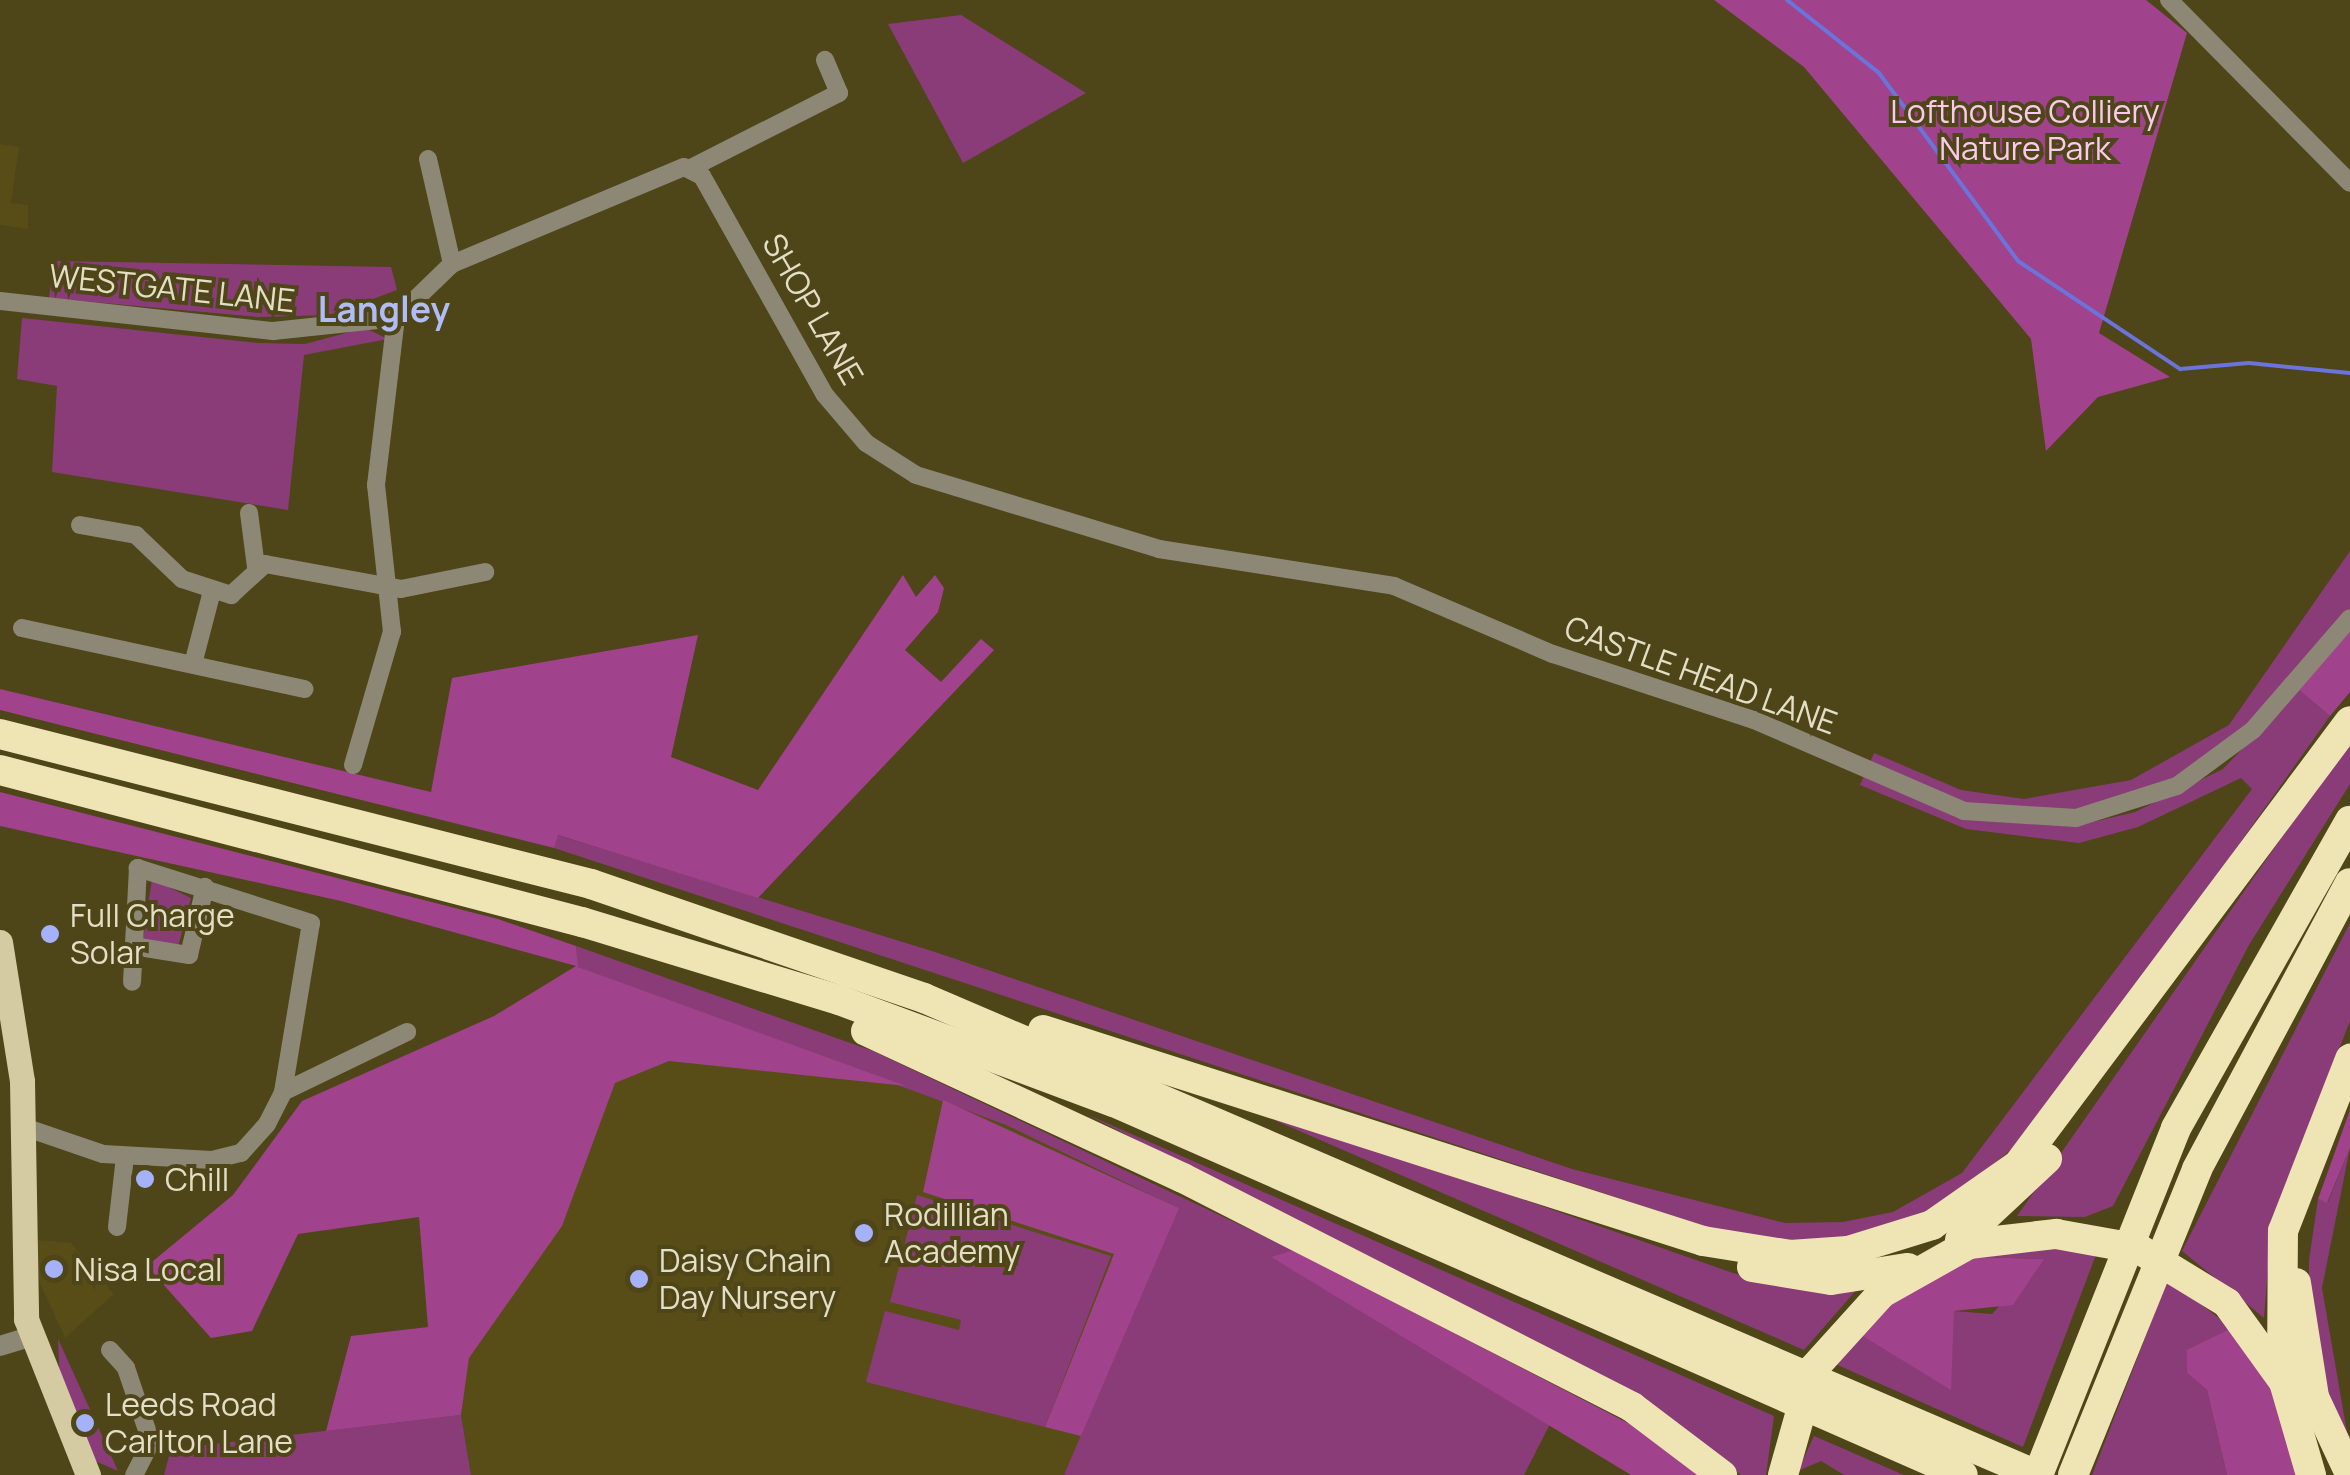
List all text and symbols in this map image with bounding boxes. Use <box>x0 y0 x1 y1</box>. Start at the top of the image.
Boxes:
park label: Lofthouse Colliery Nature Park <box>1890 93 2160 168</box>
street label: SHOP LANE <box>755 227 871 391</box>
street label: WESTGATE LANE <box>47 256 297 320</box>
district label: Langley <box>318 288 450 330</box>
street label: CASTLE HEAD LANE <box>1560 608 1842 742</box>
place label: Full Charge Solar <box>70 897 235 972</box>
marker: Full Charge Solar <box>39 923 61 945</box>
place label: Chill <box>165 1160 229 1198</box>
marker: Chill <box>134 1168 156 1190</box>
place label: Rodillian Academy <box>884 1196 1020 1271</box>
marker: Rodillian Academy <box>853 1222 875 1244</box>
place label: Daisy Chain Day Nursery <box>659 1242 836 1317</box>
place label: Nisa Local <box>74 1250 222 1288</box>
marker: Nisa Local <box>43 1258 65 1280</box>
marker: Daisy Chain Day Nursery <box>628 1268 650 1290</box>
place label: Leeds Road Carlton Lane <box>105 1386 293 1461</box>
marker: Leeds Road Carlton Lane <box>74 1412 96 1434</box>

